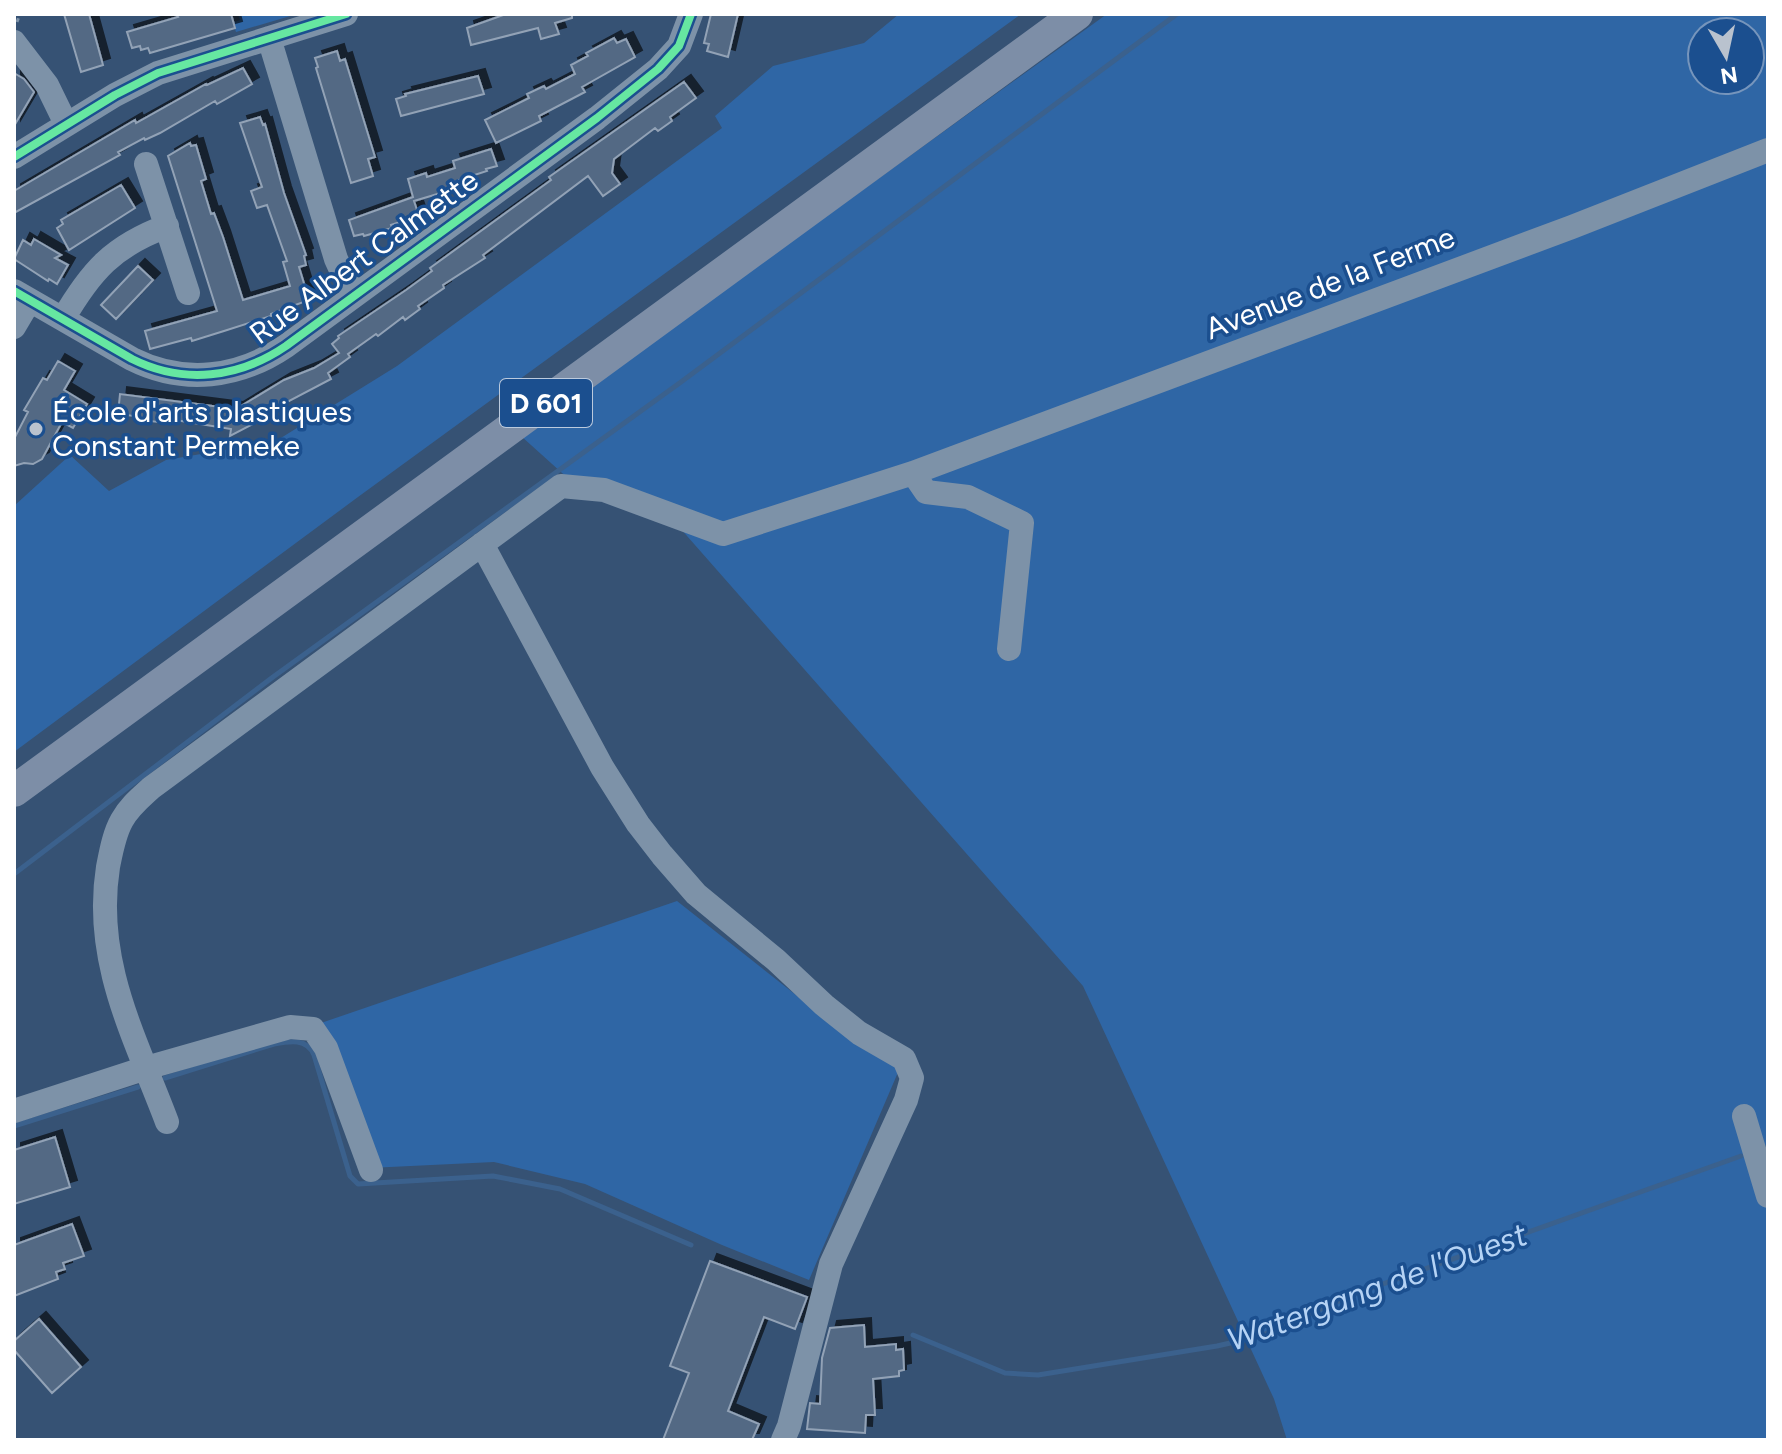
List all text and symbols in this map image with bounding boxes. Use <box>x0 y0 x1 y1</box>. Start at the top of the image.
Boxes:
north arrow <box>1686 16 1766 96</box>
text: N <box>1719 61 1740 90</box>
street label: Rue Albert Calmette <box>242 161 485 352</box>
street label: Avenue de la Ferme <box>1200 218 1460 347</box>
road number: D 601 <box>500 379 592 427</box>
place label: École d'arts plastiques Constant Permeke <box>52 393 352 464</box>
marker: École d'arts plastiques Constant Permeke <box>27 420 45 438</box>
water label: Watergang de l'Ouest <box>1222 1215 1533 1359</box>

